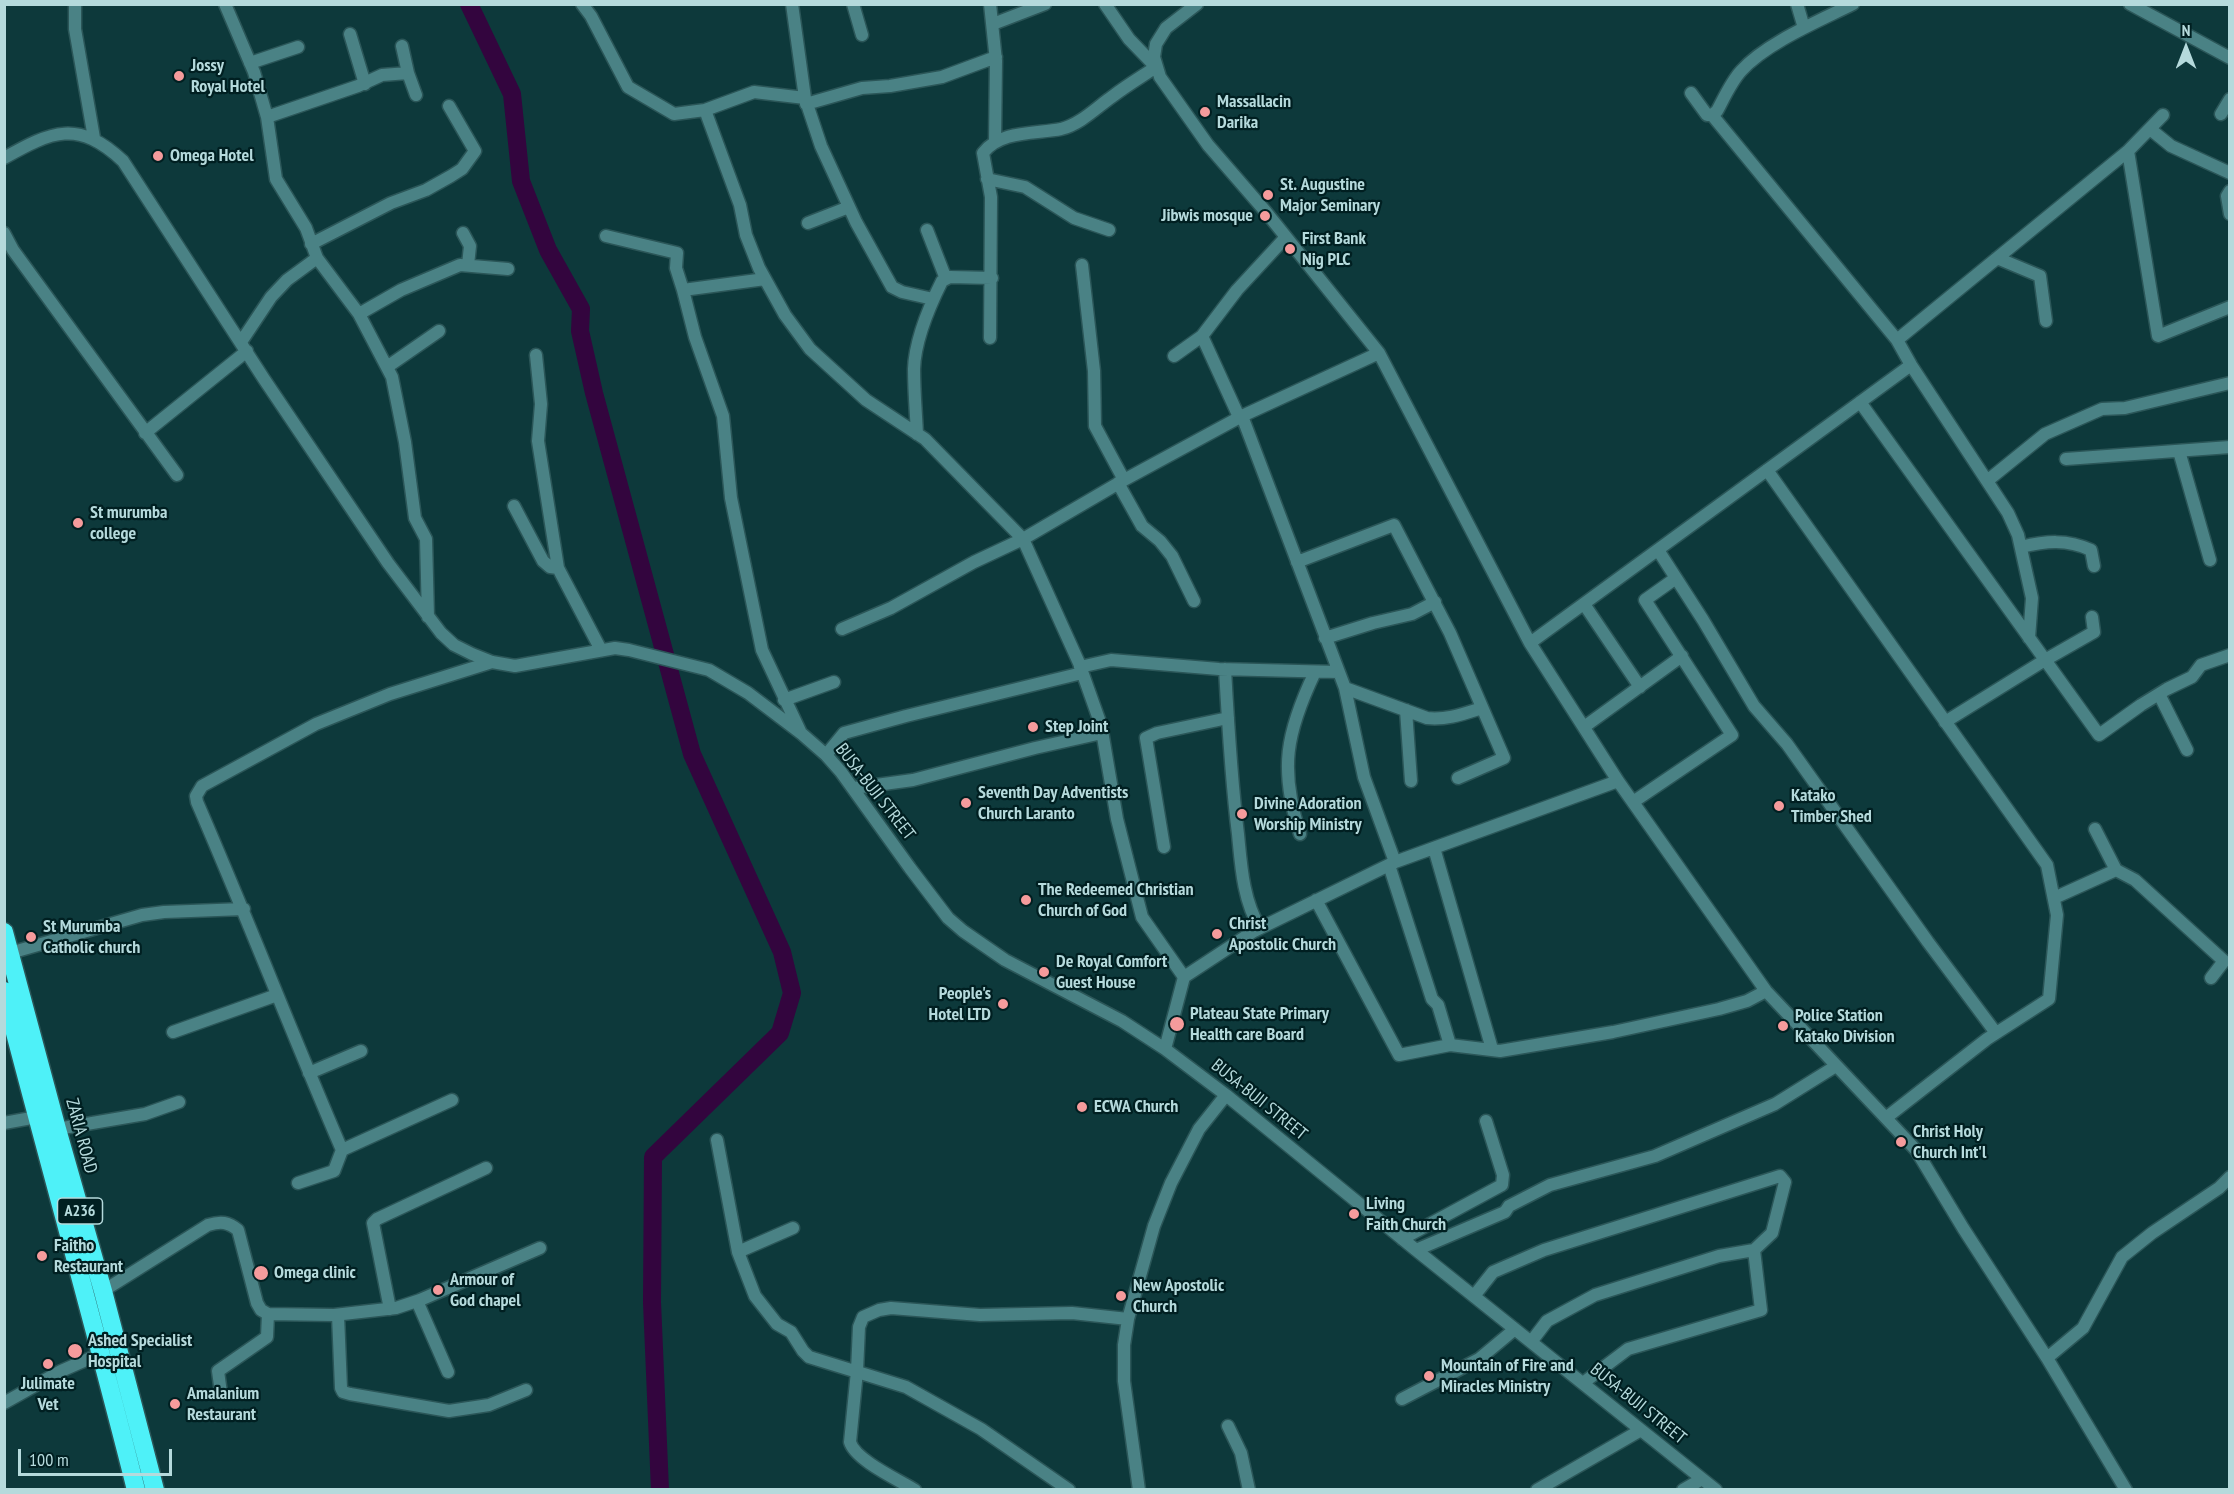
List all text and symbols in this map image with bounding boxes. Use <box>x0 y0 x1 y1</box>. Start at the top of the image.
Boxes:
north arrow <box>2156 18 2216 78</box>
text: N <box>2182 20 2190 40</box>
place label: Jossy Royal Hotel <box>191 55 265 98</box>
marker: Jossy Royal Hotel <box>172 69 186 83</box>
place label: Massallacin Darika <box>1217 91 1291 134</box>
marker: Massallacin Darika <box>1198 105 1212 119</box>
place label: Omega Hotel <box>170 145 254 167</box>
marker: Omega Hotel <box>151 149 165 163</box>
place label: St. Augustine Major Seminary <box>1280 174 1380 216</box>
marker: St. Augustine Major Seminary <box>1261 188 1275 202</box>
place label: Jibwis mosque <box>1161 205 1253 227</box>
marker: Jibwis mosque <box>1258 209 1272 223</box>
place label: First Bank Nig PLC <box>1302 228 1366 270</box>
marker: First Bank Nig PLC <box>1283 242 1297 256</box>
place label: St murumba college <box>90 502 167 544</box>
marker: St murumba college <box>71 516 85 530</box>
place label: Step Joint <box>1045 716 1108 738</box>
marker: Step Joint <box>1026 720 1040 734</box>
street label: BUSA-BUJI STREET <box>831 739 919 845</box>
place label: Seventh Day Adventists Church Laranto <box>978 782 1128 824</box>
place label: Katako Timber Shed <box>1791 785 1872 828</box>
place label: Divine Adoration Worship Ministry <box>1254 793 1362 836</box>
marker: Seventh Day Adventists Church Laranto <box>959 796 973 810</box>
marker: Katako Timber Shed <box>1772 799 1786 813</box>
marker: Divine Adoration Worship Ministry <box>1235 807 1249 821</box>
place label: The Redeemed Christian Church of God <box>1038 879 1194 922</box>
marker: The Redeemed Christian Church of God <box>1019 893 1033 907</box>
place label: Christ Apostolic Church <box>1229 913 1336 956</box>
place label: St Murumba Catholic church <box>43 916 140 958</box>
marker: Christ Apostolic Church <box>1210 927 1224 941</box>
marker: St Murumba Catholic church <box>24 930 38 944</box>
place label: De Royal Comfort Guest House <box>1056 951 1167 994</box>
marker: De Royal Comfort Guest House <box>1037 965 1051 979</box>
place label: People's Hotel LTD <box>929 983 991 1026</box>
marker: People's Hotel LTD <box>996 997 1010 1011</box>
place label: Plateau State Primary Health care Board <box>1190 1003 1329 1046</box>
place label: Police Station Katako Division <box>1795 1005 1894 1048</box>
marker: Plateau State Primary Health care Board <box>1168 1015 1186 1033</box>
marker: Police Station Katako Division <box>1776 1019 1790 1033</box>
street label: BUSA-BUJI STREET <box>1207 1055 1311 1145</box>
street label: ZARIA ROAD <box>61 1096 101 1176</box>
place label: ECWA Church <box>1094 1096 1178 1118</box>
marker: ECWA Church <box>1075 1100 1089 1114</box>
place label: Christ Holy Church Int'l <box>1913 1121 1986 1164</box>
marker: Christ Holy Church Int'l <box>1894 1135 1908 1149</box>
place label: Living Faith Church <box>1366 1193 1446 1236</box>
road number: A236 <box>58 1198 103 1224</box>
marker: Living Faith Church <box>1347 1207 1361 1221</box>
place label: Faitho Restaurant <box>54 1235 123 1278</box>
marker: Faitho Restaurant <box>35 1249 49 1263</box>
place label: Omega clinic <box>274 1262 356 1284</box>
marker: Omega clinic <box>252 1264 270 1282</box>
place label: Armour of God chapel <box>450 1269 521 1312</box>
place label: New Apostolic Church <box>1133 1275 1224 1318</box>
marker: Armour of God chapel <box>431 1283 445 1297</box>
marker: New Apostolic Church <box>1114 1289 1128 1303</box>
place label: Ashed Specialist Hospital <box>88 1330 192 1372</box>
marker: Ashed Specialist Hospital <box>66 1342 84 1360</box>
place label: Mountain of Fire and Miracles Ministry <box>1441 1355 1574 1398</box>
marker: Julimate Vet <box>41 1357 55 1371</box>
street label: BUSA-BUJI STREET <box>1586 1359 1690 1449</box>
marker: Mountain of Fire and Miracles Ministry <box>1422 1369 1436 1383</box>
place label: Julimate Vet <box>21 1373 75 1416</box>
place label: Amalanium Restaurant <box>187 1383 259 1426</box>
marker: Amalanium Restaurant <box>168 1397 182 1411</box>
scale bar <box>21 1437 176 1475</box>
text: 100 m <box>29 1448 69 1471</box>

